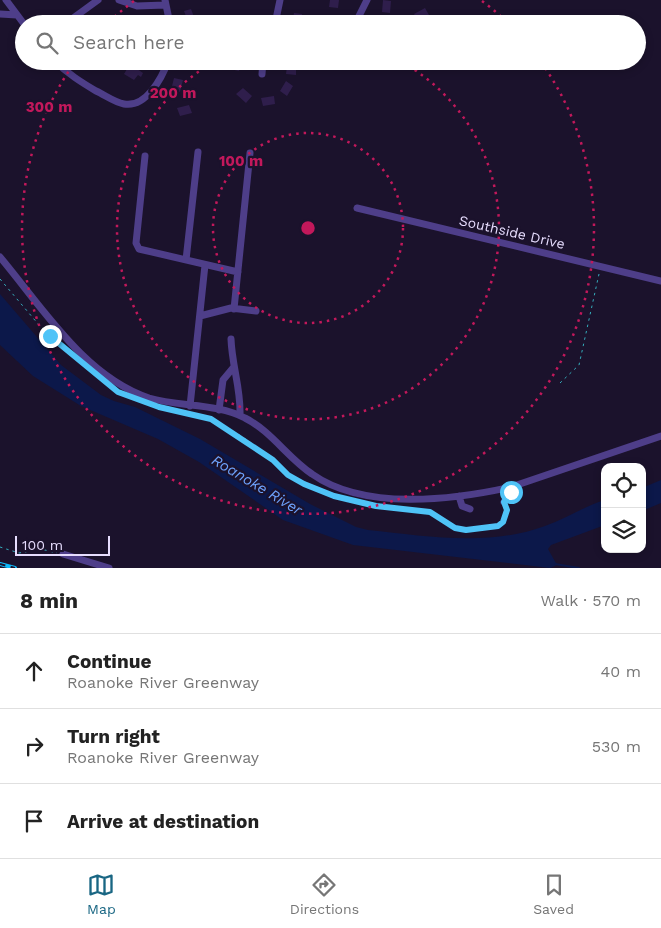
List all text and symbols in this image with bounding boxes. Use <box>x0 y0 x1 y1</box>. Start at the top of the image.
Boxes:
search box <box>15 15 646 70</box>
icon: search <box>33 29 61 57</box>
text: Search here <box>73 31 184 54</box>
text: 200 m <box>150 84 196 102</box>
text: 300 m <box>26 98 72 116</box>
text: 100 m <box>219 152 263 170</box>
street label: Southside Drive <box>458 212 566 252</box>
centre of rings <box>299 219 317 237</box>
route end <box>39 325 62 348</box>
water label: Roanoke River <box>209 451 306 520</box>
map controls <box>601 463 646 553</box>
button: locate <box>601 463 646 508</box>
route start <box>500 481 523 504</box>
button: layers <box>601 508 646 553</box>
scale bar <box>15 533 110 556</box>
text: 100 m <box>22 537 63 553</box>
text: 8 min <box>20 588 78 613</box>
text: Walk · 570 m <box>540 591 641 610</box>
text: Continue <box>67 650 151 673</box>
icon: ahead <box>20 657 48 685</box>
text: 40 m <box>601 662 641 681</box>
text: Roanoke River Greenway <box>67 673 259 692</box>
text: Turn right <box>67 725 160 748</box>
icon: right <box>20 732 48 760</box>
text: 530 m <box>592 737 641 756</box>
text: Roanoke River Greenway <box>67 748 259 767</box>
icon: arrive <box>20 807 48 835</box>
text: Arrive at destination <box>67 810 259 833</box>
tab: Map <box>87 871 116 917</box>
tab: Directions <box>290 871 359 917</box>
tab: Saved <box>533 871 574 917</box>

